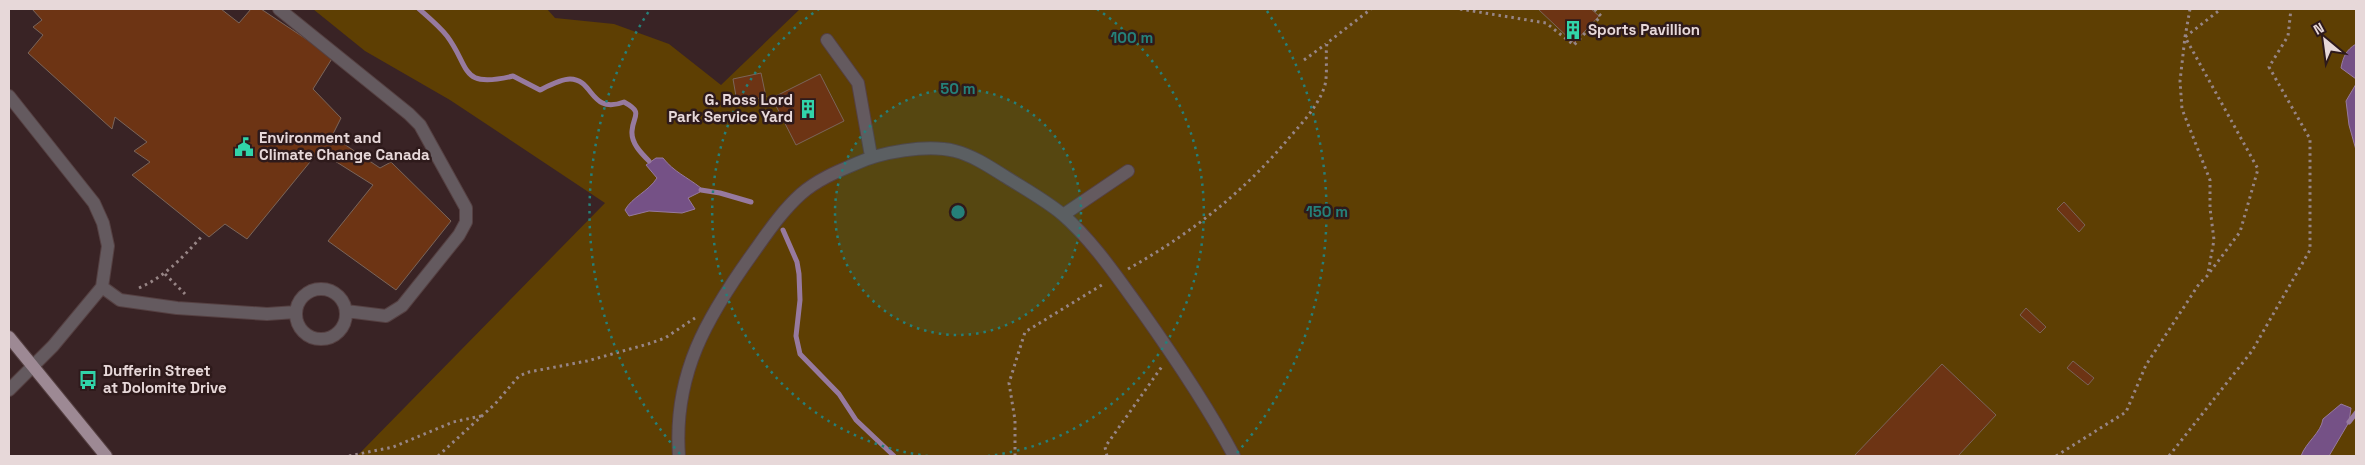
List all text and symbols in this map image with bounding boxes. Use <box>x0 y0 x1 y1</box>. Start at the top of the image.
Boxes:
north arrow <box>2300 15 2350 65</box>
text: N <box>2310 18 2327 39</box>
building icon: Sports Pavillion <box>1562 19 1584 41</box>
place label: Sports Pavillion <box>1588 20 1700 39</box>
text: 100 m <box>1111 28 1153 47</box>
text: 50 m <box>940 79 976 98</box>
place label: G. Ross Lord Park Service Yard <box>668 90 793 126</box>
building icon: G. Ross Lord Park Service Yard <box>797 98 819 120</box>
place label: Environment and Climate Change Canada <box>259 128 430 164</box>
public building icon: Environment and Climate Change Canada <box>233 136 255 158</box>
text: 150 m <box>1306 202 1348 221</box>
centre of rings <box>949 203 967 221</box>
place label: Dufferin Street at Dolomite Drive <box>103 361 227 397</box>
bus stop icon: Dufferin Street at Dolomite Drive <box>77 369 99 391</box>

